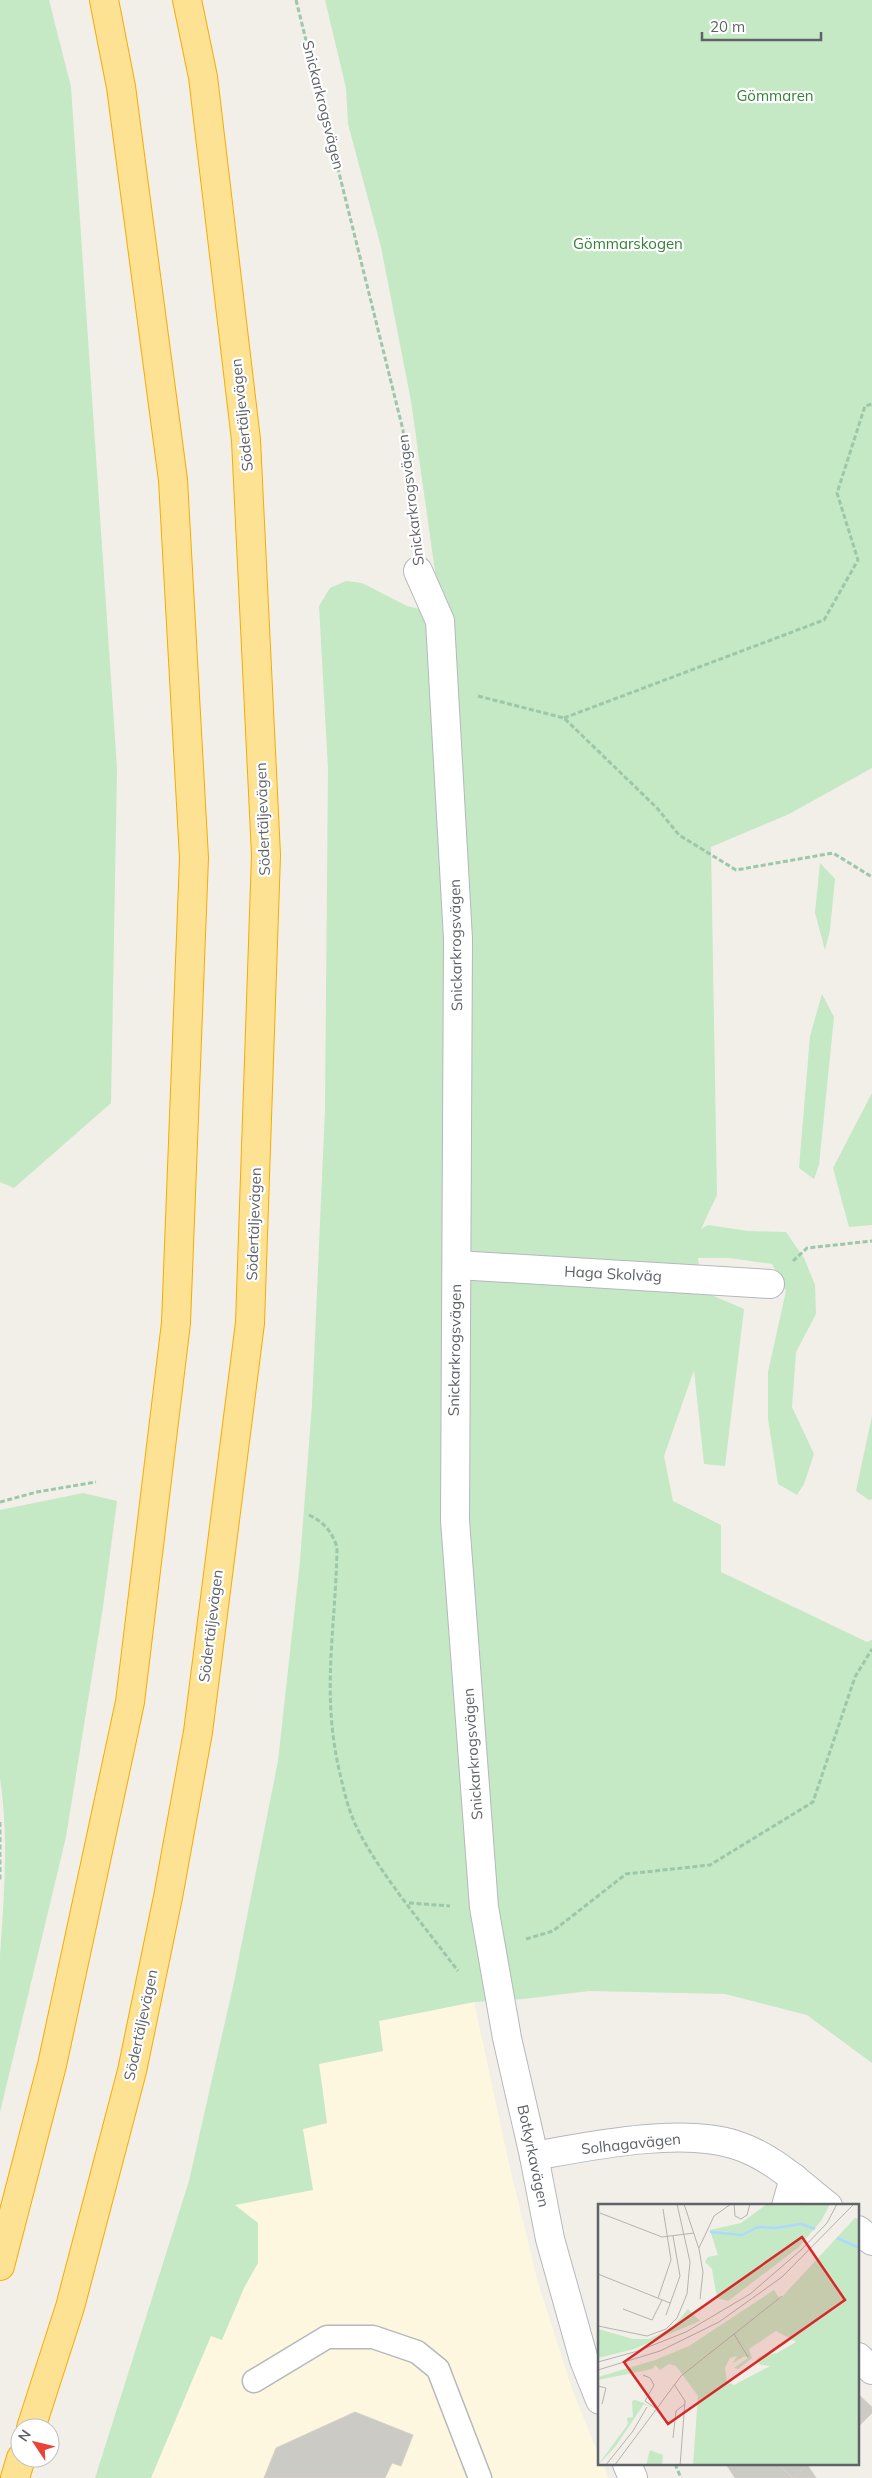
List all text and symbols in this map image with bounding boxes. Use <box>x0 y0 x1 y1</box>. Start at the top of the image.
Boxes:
scale bar <box>702 10 821 42</box>
text: 20 m <box>710 17 745 36</box>
street label: Snickarkrogsvägen <box>298 38 349 171</box>
park label: Gömmaren <box>736 86 814 105</box>
park label: Gömmarskogen <box>573 234 683 253</box>
street label: Södertäljevägen <box>226 358 257 472</box>
street label: Snickarkrogsvägen <box>393 433 428 567</box>
street label: Södertäljevägen <box>251 762 274 876</box>
street label: Snickarkrogsvägen <box>445 879 466 1011</box>
street label: Södertäljevägen <box>242 1167 265 1281</box>
street label: Haga Skolväg <box>564 1261 662 1286</box>
street label: Snickarkrogsvägen <box>444 1284 465 1416</box>
street label: Södertäljevägen <box>194 1569 227 1683</box>
street label: Snickarkrogsvägen <box>458 1687 487 1821</box>
street label: Södertäljevägen <box>119 1967 162 2082</box>
street label: Botkyrkavägen <box>513 2103 554 2209</box>
street label: Solhagavägen <box>580 2129 682 2158</box>
inset map <box>598 2204 860 2466</box>
north arrow <box>10 2418 60 2468</box>
text: N <box>14 2426 35 2445</box>

